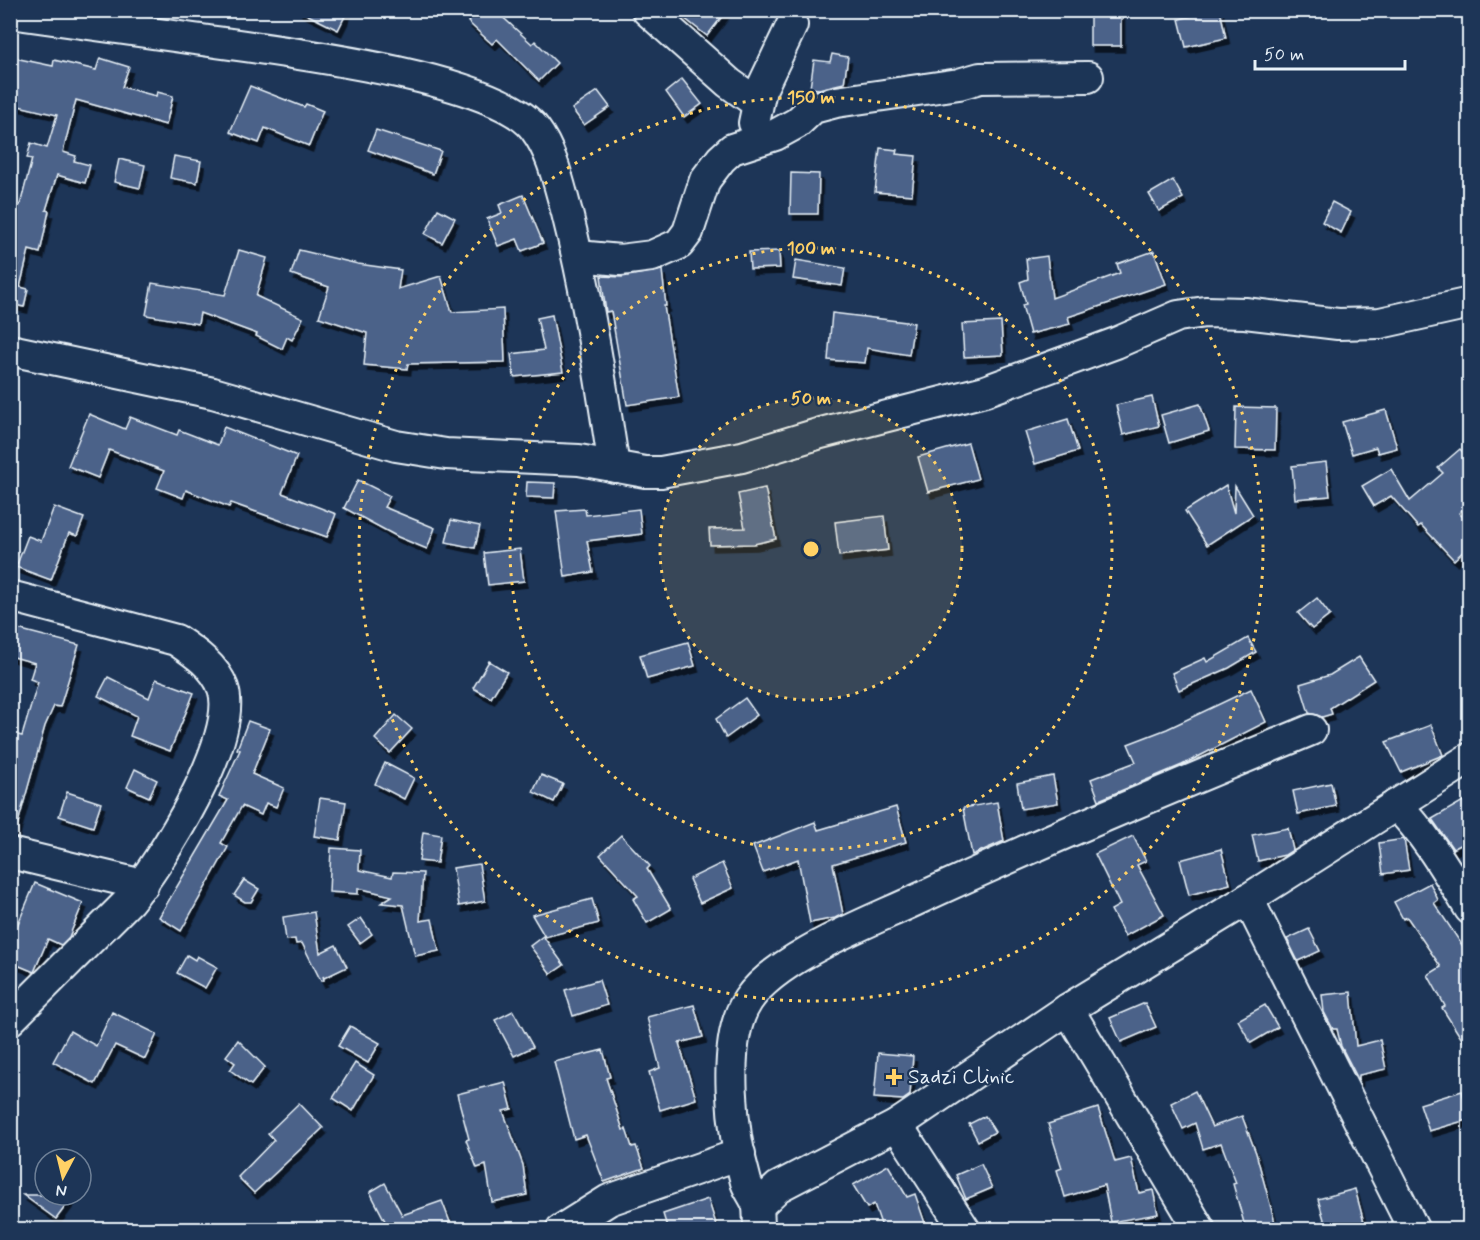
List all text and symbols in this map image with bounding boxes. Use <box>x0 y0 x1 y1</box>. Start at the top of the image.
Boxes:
scale bar <box>1255 33 1405 71</box>
text: 50 m <box>1264 43 1304 67</box>
text: 150 m <box>787 86 835 110</box>
text: 100 m <box>787 237 835 261</box>
text: 50 m <box>791 387 831 411</box>
centre of rings <box>801 539 821 559</box>
place label: Sadzi Clinic <box>908 1063 1015 1091</box>
marker: Sadzi Clinic <box>885 1068 903 1086</box>
north arrow <box>33 1147 93 1207</box>
text: N <box>55 1179 68 1201</box>

